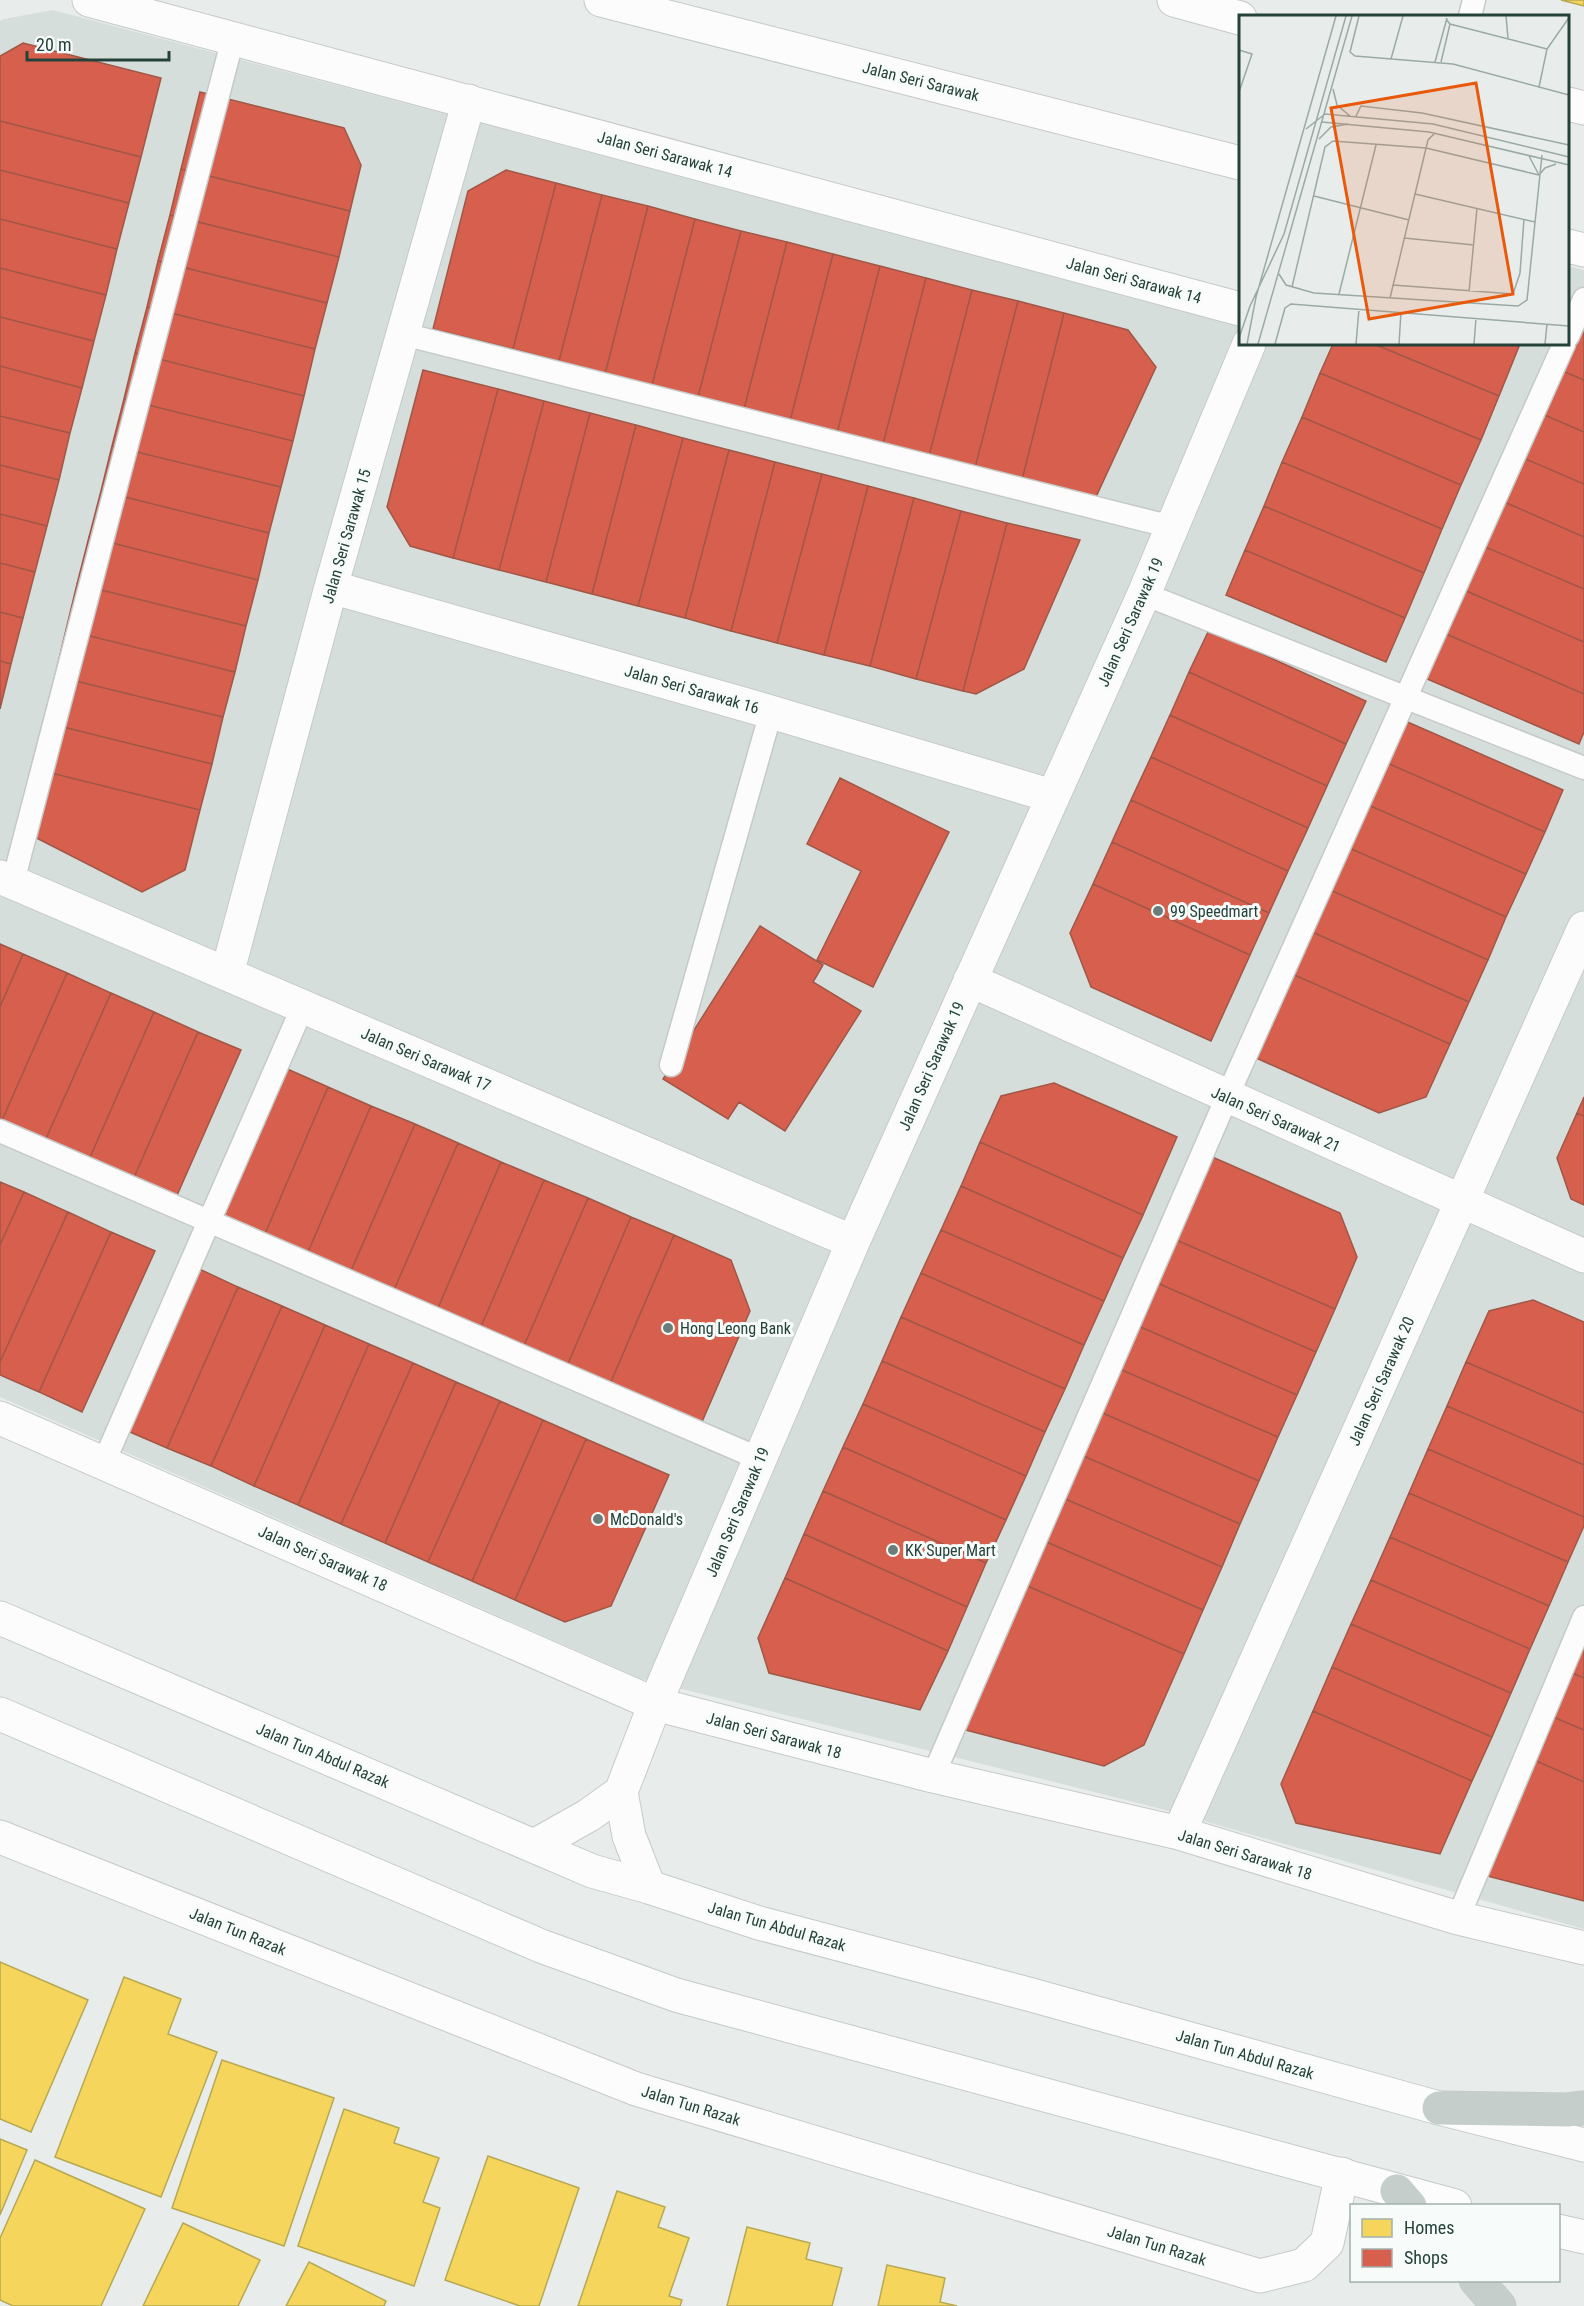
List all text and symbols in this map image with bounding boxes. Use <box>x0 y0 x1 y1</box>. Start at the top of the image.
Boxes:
inset map <box>1239 15 1569 345</box>
scale bar <box>27 24 170 62</box>
text: 20 m <box>36 34 71 55</box>
street label: Jalan Seri Sarawak <box>861 58 982 105</box>
street label: Jalan Seri Sarawak 14 <box>595 127 735 182</box>
street label: Jalan Seri Sarawak 14 <box>1064 253 1204 308</box>
street label: Jalan Seri Sarawak 15 <box>318 467 375 606</box>
street label: Jalan Seri Sarawak 19 <box>1093 555 1167 690</box>
street label: Jalan Seri Sarawak 16 <box>622 661 761 718</box>
place label: 99 Speedmart <box>1170 902 1259 921</box>
marker: 99 Speedmart <box>1151 904 1165 918</box>
street label: Jalan Seri Sarawak 19 <box>894 999 968 1134</box>
street label: Jalan Seri Sarawak 17 <box>358 1024 494 1095</box>
street label: Jalan Seri Sarawak 21 <box>1208 1082 1343 1156</box>
street label: Jalan Seri Sarawak 20 <box>1344 1314 1418 1449</box>
place label: Hong Leong Bank <box>680 1319 792 1338</box>
marker: Hong Leong Bank <box>661 1321 675 1335</box>
street label: Jalan Seri Sarawak 19 <box>702 1444 773 1580</box>
place label: McDonald's <box>610 1510 683 1529</box>
marker: McDonald's <box>591 1512 605 1526</box>
street label: Jalan Seri Sarawak 18 <box>255 1521 390 1595</box>
place label: KK Super Mart <box>905 1541 996 1560</box>
marker: KK Super Mart <box>886 1543 900 1557</box>
street label: Jalan Seri Sarawak 18 <box>704 1708 844 1763</box>
street label: Jalan Tun Abdul Razak <box>253 1719 393 1792</box>
street label: Jalan Seri Sarawak 18 <box>1176 1825 1314 1884</box>
street label: Jalan Tun Abdul Razak <box>706 1898 849 1956</box>
street label: Jalan Tun Razak <box>187 1903 290 1960</box>
street label: Jalan Tun Abdul Razak <box>1174 2026 1317 2084</box>
street label: Jalan Tun Razak <box>639 2081 743 2130</box>
legend <box>1350 2204 1560 2282</box>
text: Homes <box>1404 2217 1454 2238</box>
street label: Jalan Tun Razak <box>1105 2221 1209 2270</box>
text: Shops <box>1404 2247 1448 2268</box>

